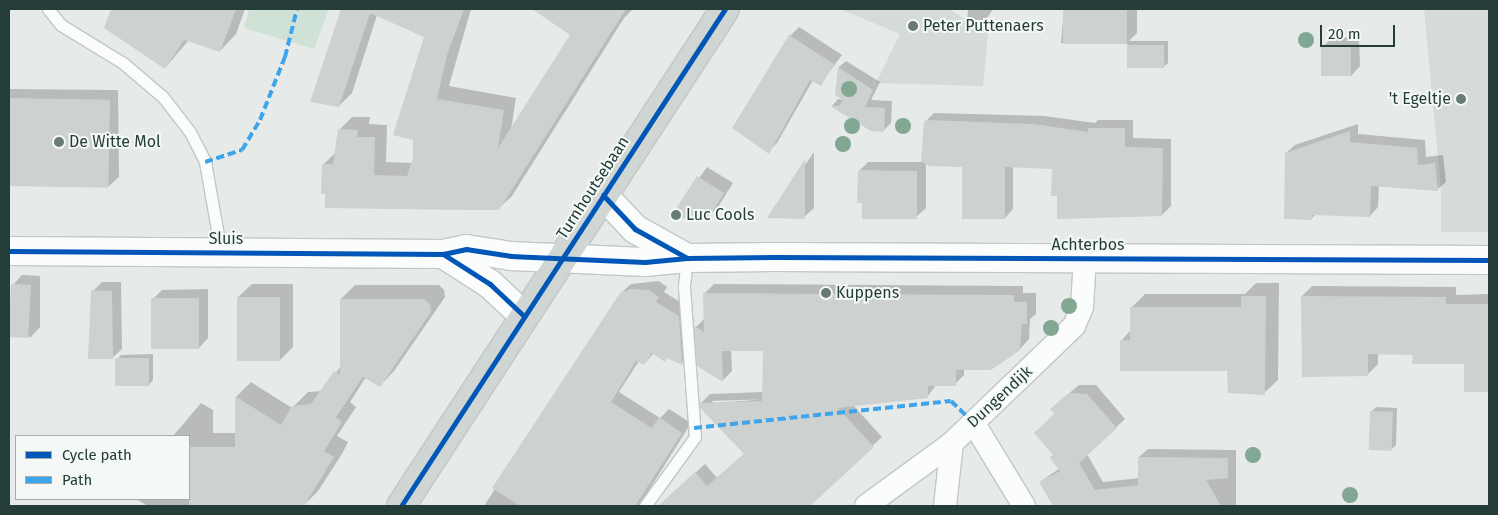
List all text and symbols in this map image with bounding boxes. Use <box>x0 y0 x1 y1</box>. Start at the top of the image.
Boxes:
scale bar <box>1323 15 1398 47</box>
place label: Peter Puttenaers <box>923 16 1044 36</box>
marker: Peter Puttenaers <box>907 20 919 32</box>
text: 20 m <box>1328 25 1361 43</box>
place label: 't Egeltje <box>1389 89 1451 109</box>
marker: 't Egeltje <box>1455 93 1467 105</box>
place label: De Witte Mol <box>69 132 161 152</box>
street label: Turnhoutsebaan <box>553 133 633 243</box>
marker: De Witte Mol <box>53 136 65 148</box>
place label: Luc Cools <box>686 205 754 225</box>
marker: Luc Cools <box>670 209 682 221</box>
street label: Sluis <box>209 229 243 249</box>
street label: Achterbos <box>1052 235 1124 255</box>
place label: Kuppens <box>836 283 899 303</box>
marker: Kuppens <box>820 287 832 299</box>
street label: Dungendijk <box>964 362 1036 432</box>
legend <box>15 435 190 500</box>
text: Cycle path <box>62 446 132 464</box>
text: Path <box>62 471 92 489</box>

